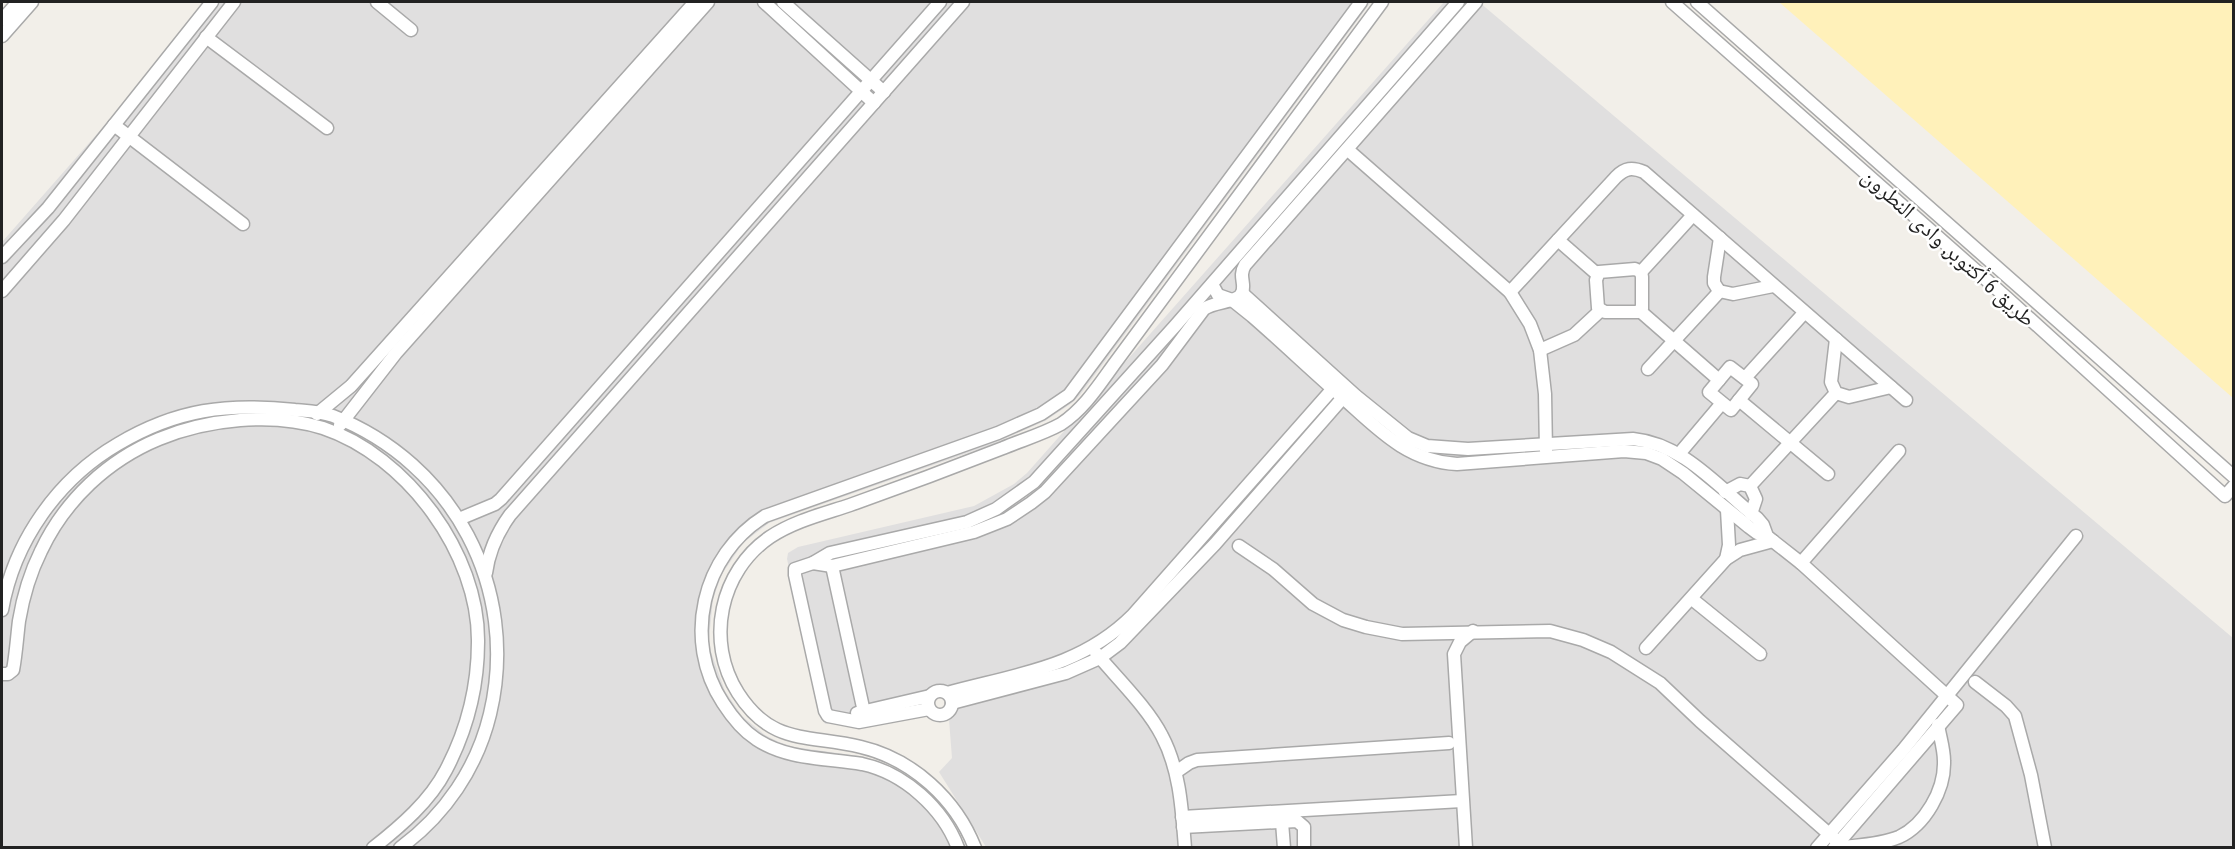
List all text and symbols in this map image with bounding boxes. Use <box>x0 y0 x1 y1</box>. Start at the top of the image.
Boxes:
street label: طريق 6 أكتوبر, وادى النطرون <box>1856 162 2042 332</box>

